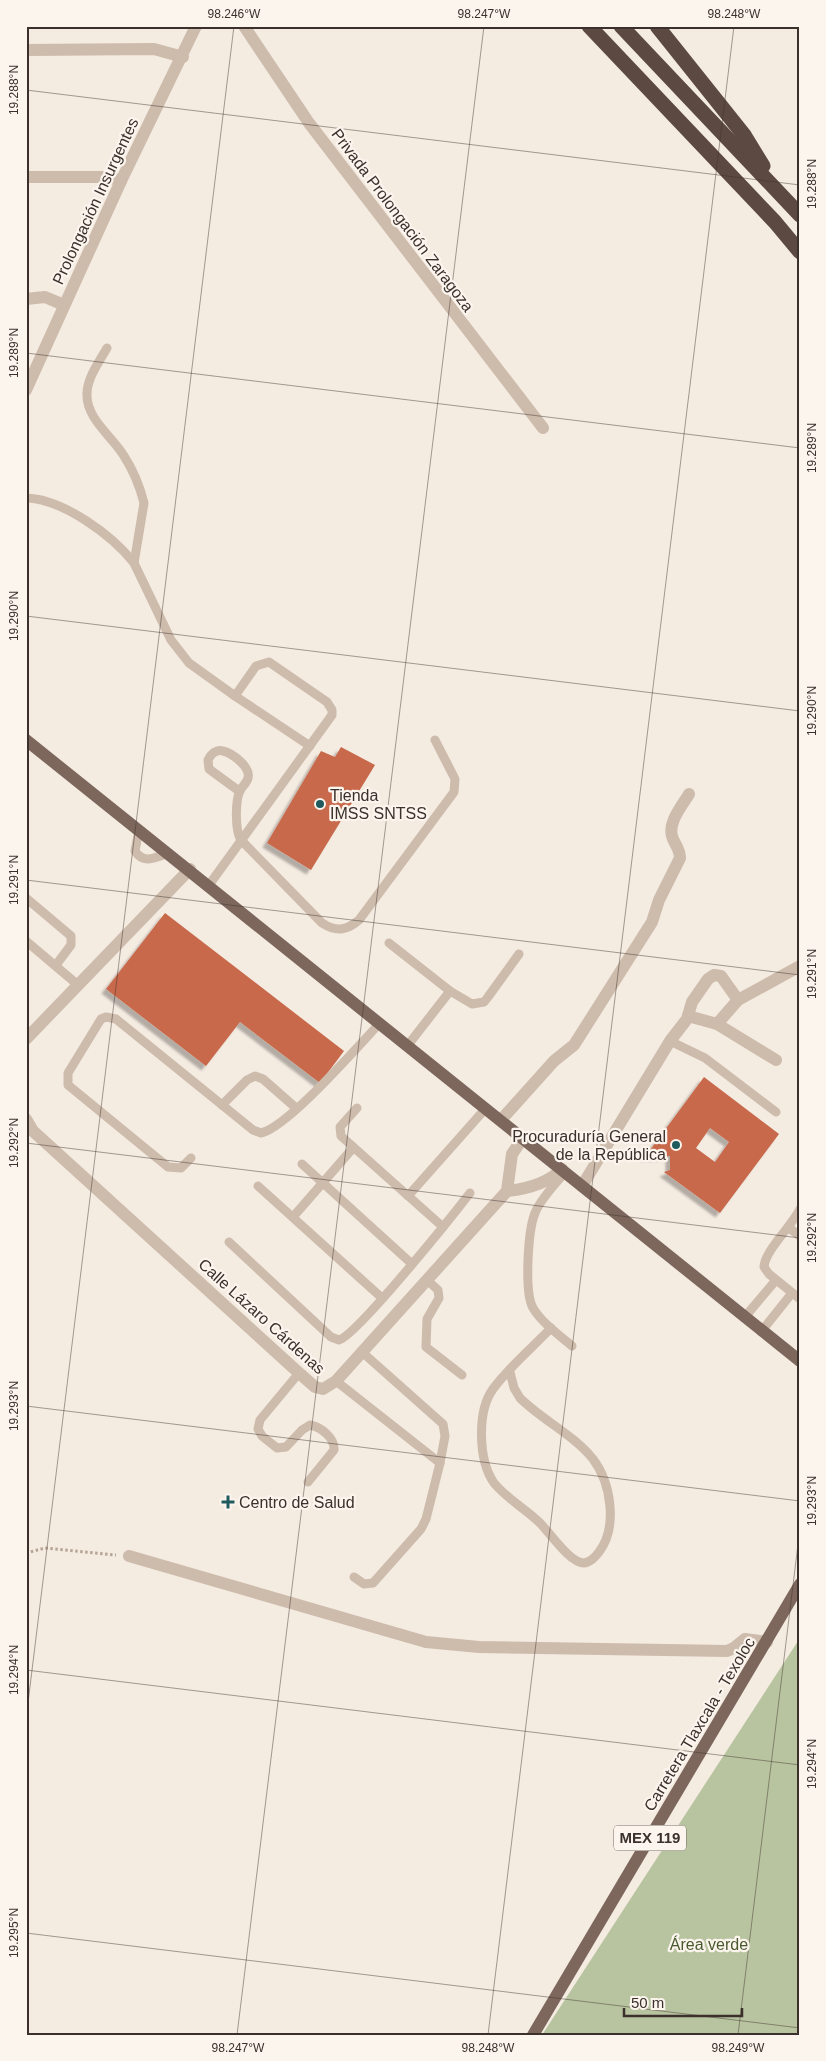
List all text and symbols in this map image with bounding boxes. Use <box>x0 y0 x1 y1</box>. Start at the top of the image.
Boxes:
text: 98.246°W <box>208 7 261 21</box>
text: 98.247°W <box>458 7 511 21</box>
text: 98.248°W <box>708 7 761 21</box>
text: 19.288°N <box>7 65 21 115</box>
street label: Prolongación Insurgentes <box>49 115 141 287</box>
street label: Privada Prolongación Zaragoza <box>328 126 477 315</box>
text: 19.288°N <box>805 159 819 209</box>
text: 19.289°N <box>7 328 21 378</box>
text: 19.289°N <box>805 423 819 473</box>
text: 19.290°N <box>7 591 21 641</box>
text: 19.290°N <box>805 686 819 736</box>
place label: Tienda IMSS SNTSS <box>330 787 427 822</box>
marker: Tienda IMSS SNTSS <box>314 798 326 810</box>
text: 19.291°N <box>7 855 21 905</box>
text: 19.291°N <box>805 949 819 999</box>
text: 19.292°N <box>7 1118 21 1168</box>
place label: Procuraduría General de la República <box>512 1128 666 1163</box>
marker: Procuraduría General de la República <box>670 1139 682 1151</box>
text: 19.292°N <box>805 1213 819 1263</box>
street label: Calle Lázaro Cárdenas <box>195 1255 328 1377</box>
text: 19.293°N <box>7 1381 21 1431</box>
text: 19.293°N <box>805 1476 819 1526</box>
place label: Centro de Salud <box>239 1494 355 1511</box>
marker: Centro de Salud <box>221 1495 235 1509</box>
street label: Carretera Tlaxcala - Texoloc <box>641 1634 758 1814</box>
text: 19.294°N <box>7 1645 21 1695</box>
text: 19.294°N <box>805 1739 819 1789</box>
road number: MEX 119 <box>614 1826 686 1850</box>
text: 19.295°N <box>7 1908 21 1958</box>
park label: Área verde <box>670 1935 748 1953</box>
scale bar <box>624 1986 741 2018</box>
text: 50 m <box>631 1994 664 2011</box>
text: 98.247°W <box>212 2041 265 2055</box>
text: 98.248°W <box>462 2041 515 2055</box>
text: 98.249°W <box>712 2041 765 2055</box>

